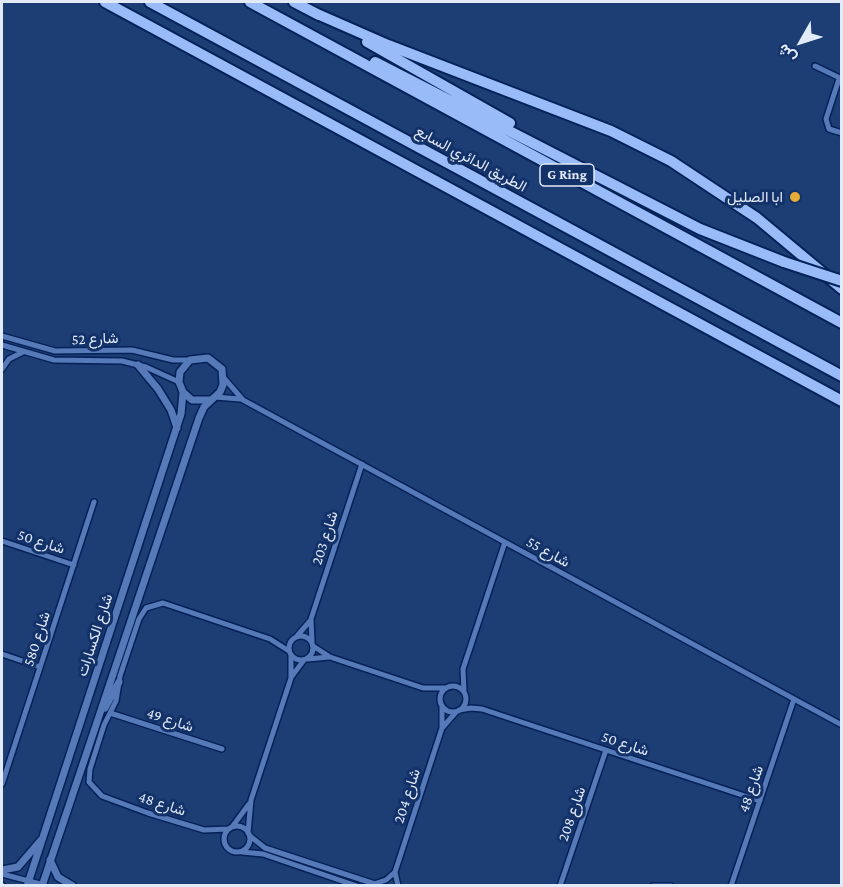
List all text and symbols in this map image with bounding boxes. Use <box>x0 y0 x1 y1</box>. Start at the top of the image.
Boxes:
north arrow <box>771 12 831 72</box>
text: ش <box>774 41 799 66</box>
street label: الطريق الدائري السابع <box>412 122 530 196</box>
road number: G Ring <box>540 164 594 186</box>
place label: ابا الصليل <box>727 188 783 206</box>
marker: ابا الصليل <box>788 190 802 204</box>
street label: شارع 52 <box>71 329 119 349</box>
street label: شارع 203 <box>308 509 342 567</box>
street label: شارع 50 <box>15 526 67 558</box>
street label: شارع 55 <box>523 533 573 571</box>
street label: شارع الكسارات <box>73 591 117 679</box>
street label: شارع 580 <box>20 609 54 669</box>
street label: شارع 49 <box>144 704 196 736</box>
street label: شارع 50 <box>599 728 651 760</box>
street label: شارع 48 <box>735 763 767 815</box>
street label: شارع 204 <box>390 766 424 826</box>
street label: شارع 208 <box>554 784 590 844</box>
street label: شارع 48 <box>136 788 188 820</box>

